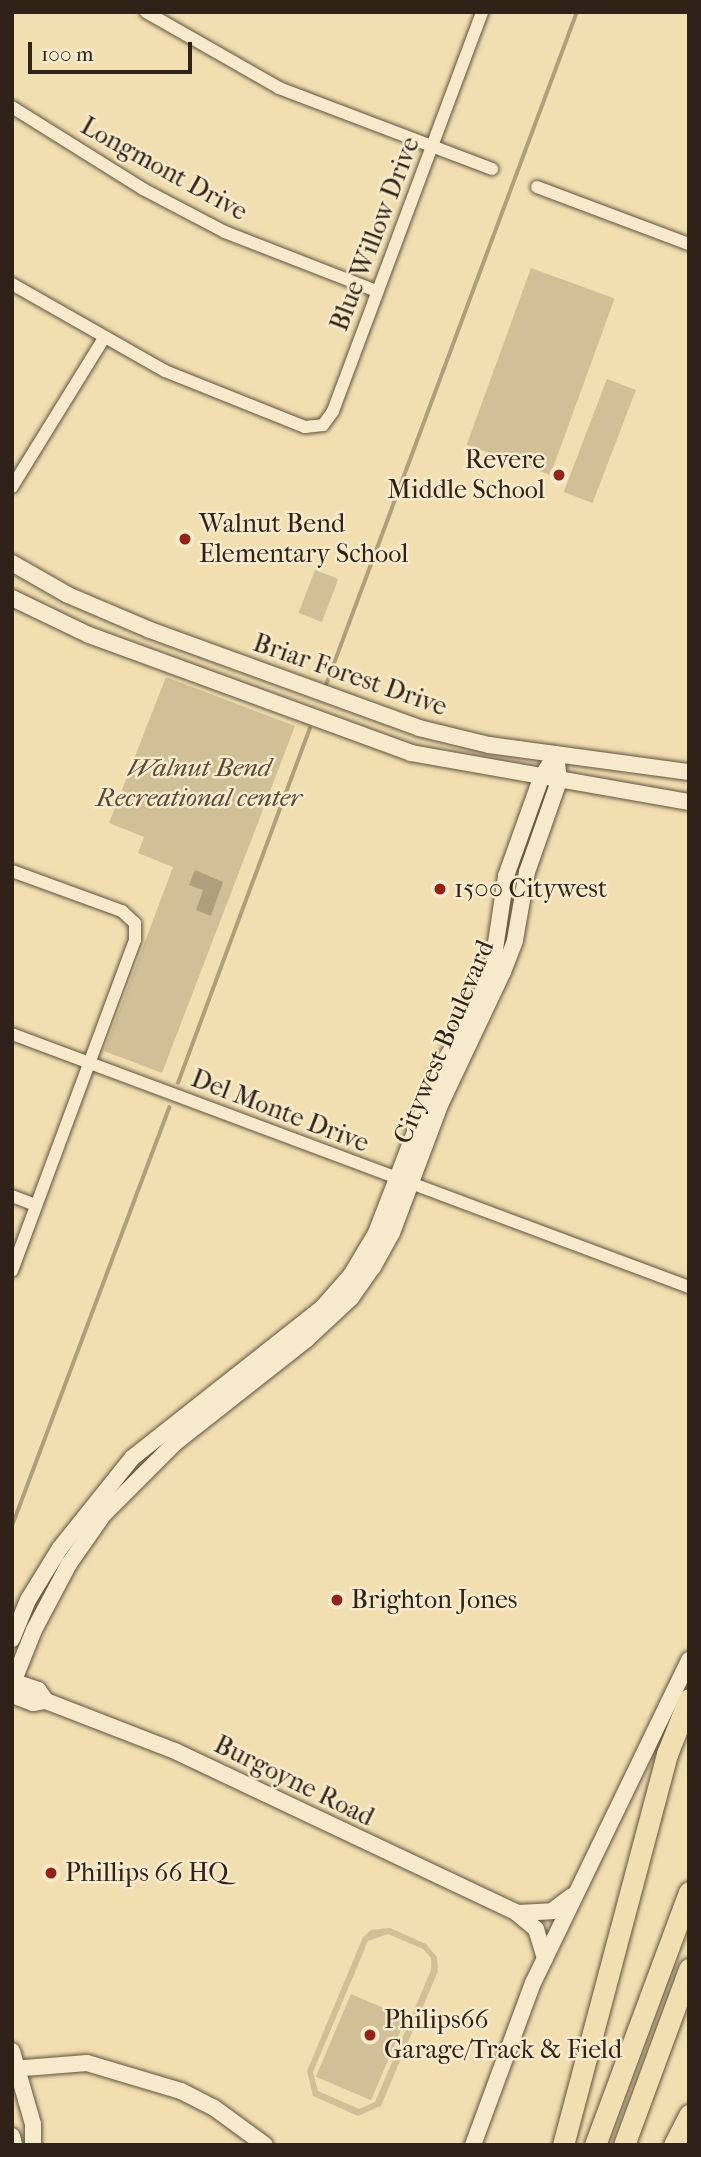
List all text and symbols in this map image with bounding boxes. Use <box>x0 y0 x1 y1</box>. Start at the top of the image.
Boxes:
scale bar <box>32 28 196 72</box>
text: 100 m <box>41 42 94 66</box>
street label: Longmont Drive <box>75 110 253 228</box>
street label: Blue Willow Drive <box>324 133 426 335</box>
place label: Revere Middle School <box>387 444 545 505</box>
marker: Revere Middle School <box>551 467 567 483</box>
place label: Walnut Bend Elementary School <box>199 508 408 570</box>
marker: Walnut Bend Elementary School <box>177 531 193 547</box>
street label: Briar Forest Drive <box>249 627 451 723</box>
park label: Walnut Bend Recreational center <box>96 752 302 814</box>
place label: 1500 Citywest <box>454 873 607 905</box>
marker: 1500 Citywest <box>432 881 448 897</box>
street label: Citywest Boulevard <box>387 936 501 1148</box>
street label: Del Monte Drive <box>187 1063 373 1159</box>
place label: Brighton Jones <box>351 1584 517 1616</box>
marker: Brighton Jones <box>329 1592 345 1608</box>
street label: Burgoyne Road <box>209 1729 379 1833</box>
place label: Phillips 66 HQ <box>65 1857 228 1889</box>
marker: Phillips 66 HQ <box>43 1865 59 1881</box>
place label: Philips66 Garage/Track & Field <box>384 2004 622 2066</box>
marker: Philips66 Garage/Track & Field <box>362 2027 378 2043</box>

